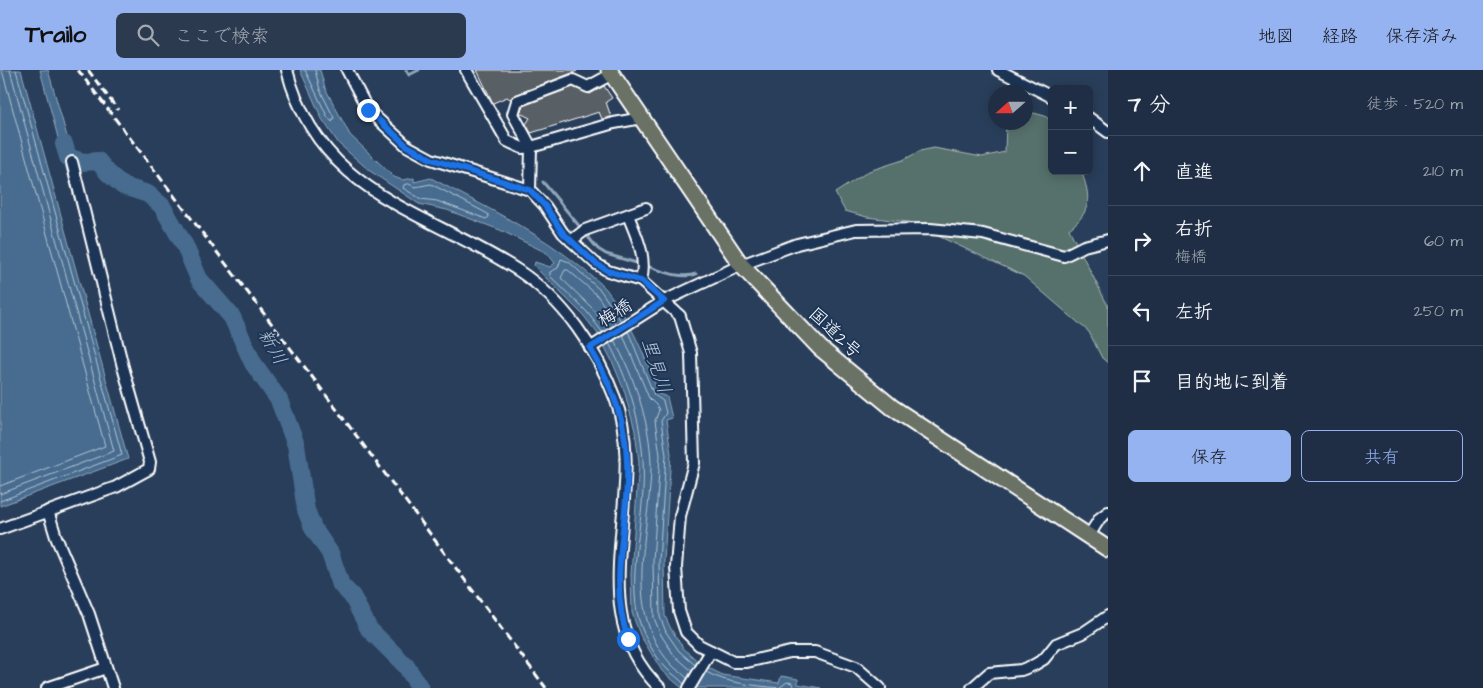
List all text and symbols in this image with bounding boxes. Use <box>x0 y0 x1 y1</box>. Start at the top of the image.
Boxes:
search box <box>116 13 466 58</box>
text: Trailo <box>25 18 86 52</box>
icon: search <box>134 21 162 49</box>
text: ここで検索 <box>174 23 269 50</box>
text: 地図 <box>1258 24 1294 49</box>
text: 経路 <box>1322 24 1358 49</box>
text: 保存済み <box>1386 24 1458 49</box>
north arrow <box>988 85 1033 130</box>
map controls <box>1048 85 1093 175</box>
button: + <box>1048 85 1093 130</box>
text: 7 分 <box>1128 90 1170 119</box>
text: 徒歩 · 520 m <box>1366 93 1463 115</box>
route end <box>357 99 380 122</box>
button: − <box>1048 130 1093 175</box>
icon: ahead <box>1128 157 1156 185</box>
text: 直進 <box>1175 159 1213 186</box>
text: 210 m <box>1423 160 1463 182</box>
text: 右折 <box>1175 216 1213 243</box>
icon: right <box>1128 227 1156 255</box>
text: 60 m <box>1424 230 1463 252</box>
text: 梅橋 <box>1175 246 1207 268</box>
street label: 梅橋 <box>593 293 637 333</box>
icon: left <box>1128 297 1156 325</box>
text: 左折 <box>1175 299 1213 326</box>
text: 250 m <box>1414 300 1463 322</box>
street label: 国道2号 <box>803 302 867 364</box>
water label: 新川 <box>251 324 293 370</box>
water label: 里見川 <box>634 335 678 397</box>
icon: arrive <box>1128 367 1156 395</box>
text: 目的地に到着 <box>1175 369 1289 396</box>
button: 保存 <box>1128 430 1291 482</box>
button: 共有 <box>1301 430 1463 482</box>
route start <box>617 628 640 651</box>

